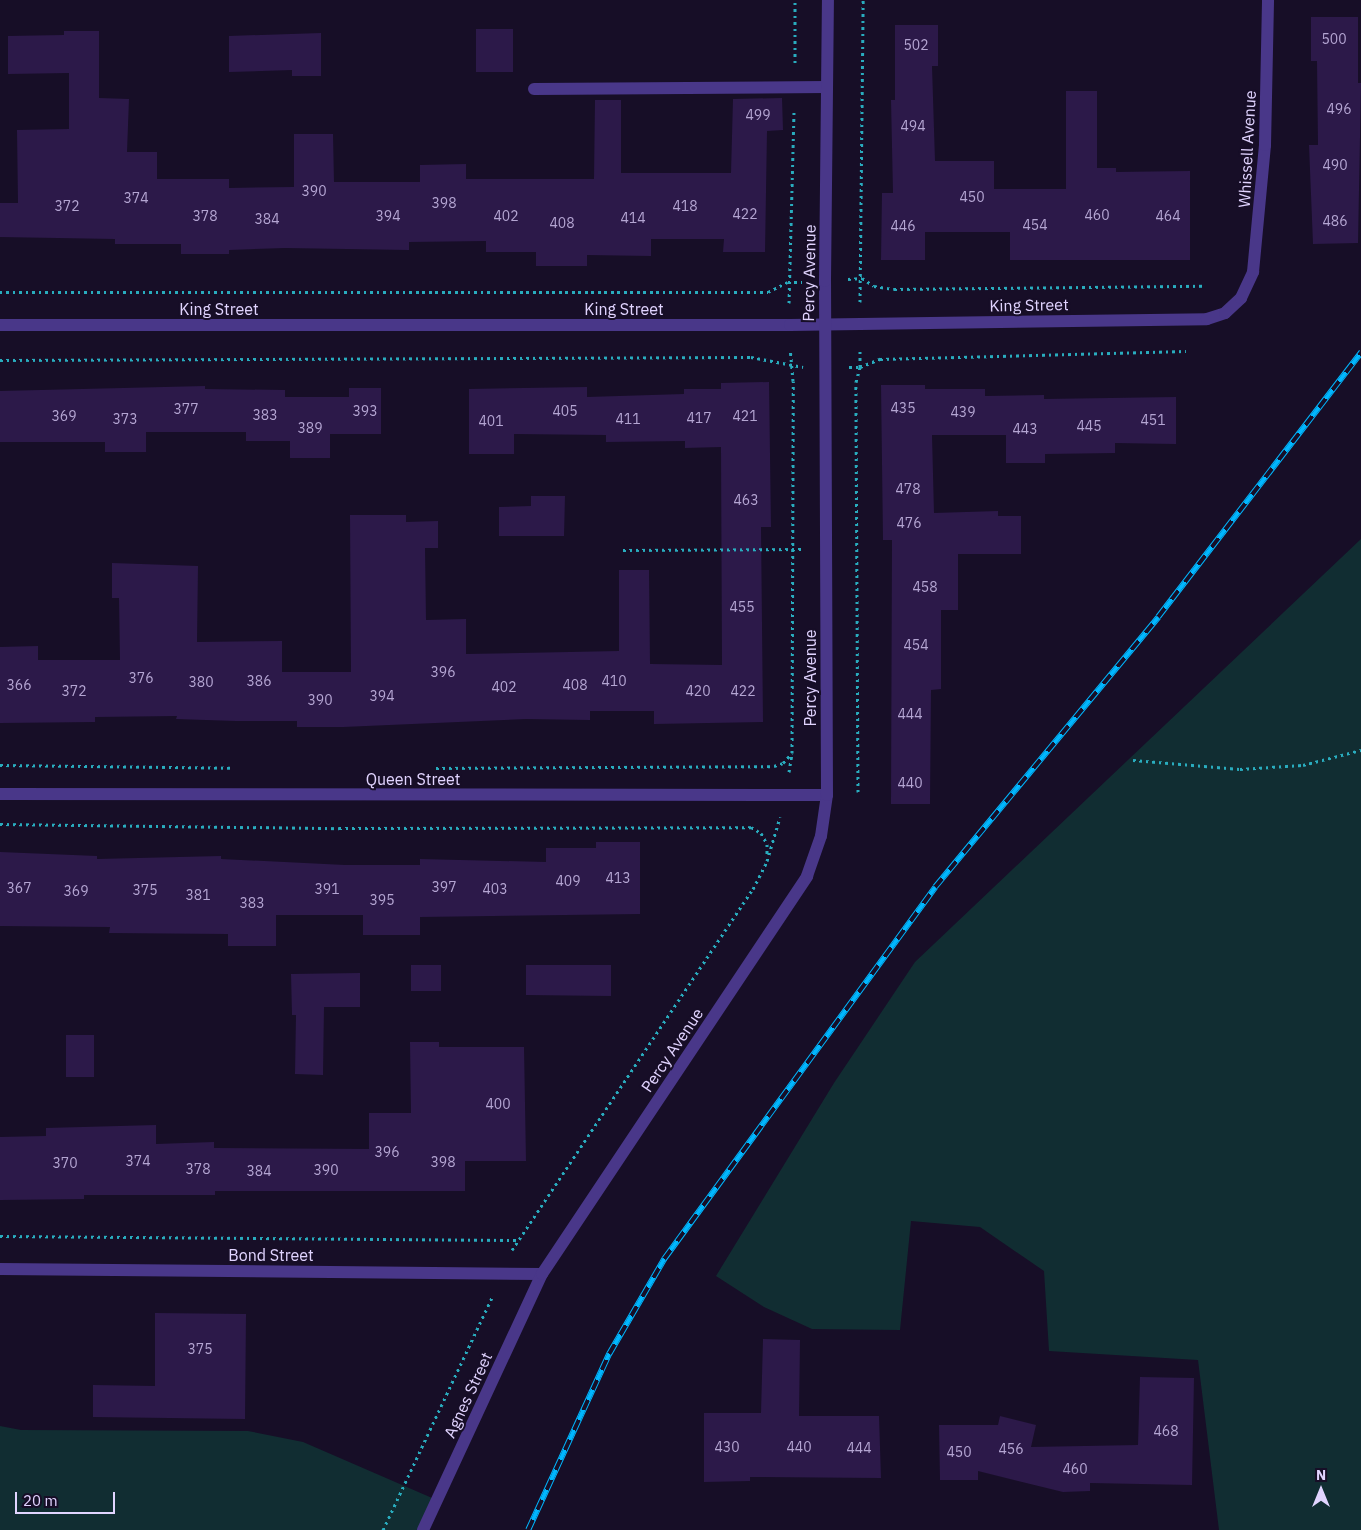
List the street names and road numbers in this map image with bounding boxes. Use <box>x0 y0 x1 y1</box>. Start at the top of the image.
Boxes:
street label: Whissell Avenue <box>1234 90 1260 208</box>
street label: Percy Avenue <box>799 224 819 322</box>
street label: King Street <box>989 295 1069 315</box>
street label: King Street <box>179 299 259 319</box>
street label: King Street <box>584 299 664 319</box>
street label: Percy Avenue <box>800 629 820 727</box>
street label: Queen Street <box>366 769 460 789</box>
street label: Percy Avenue <box>637 1004 707 1096</box>
street label: Bond Street <box>228 1245 314 1265</box>
street label: Agnes Street <box>440 1349 496 1441</box>

